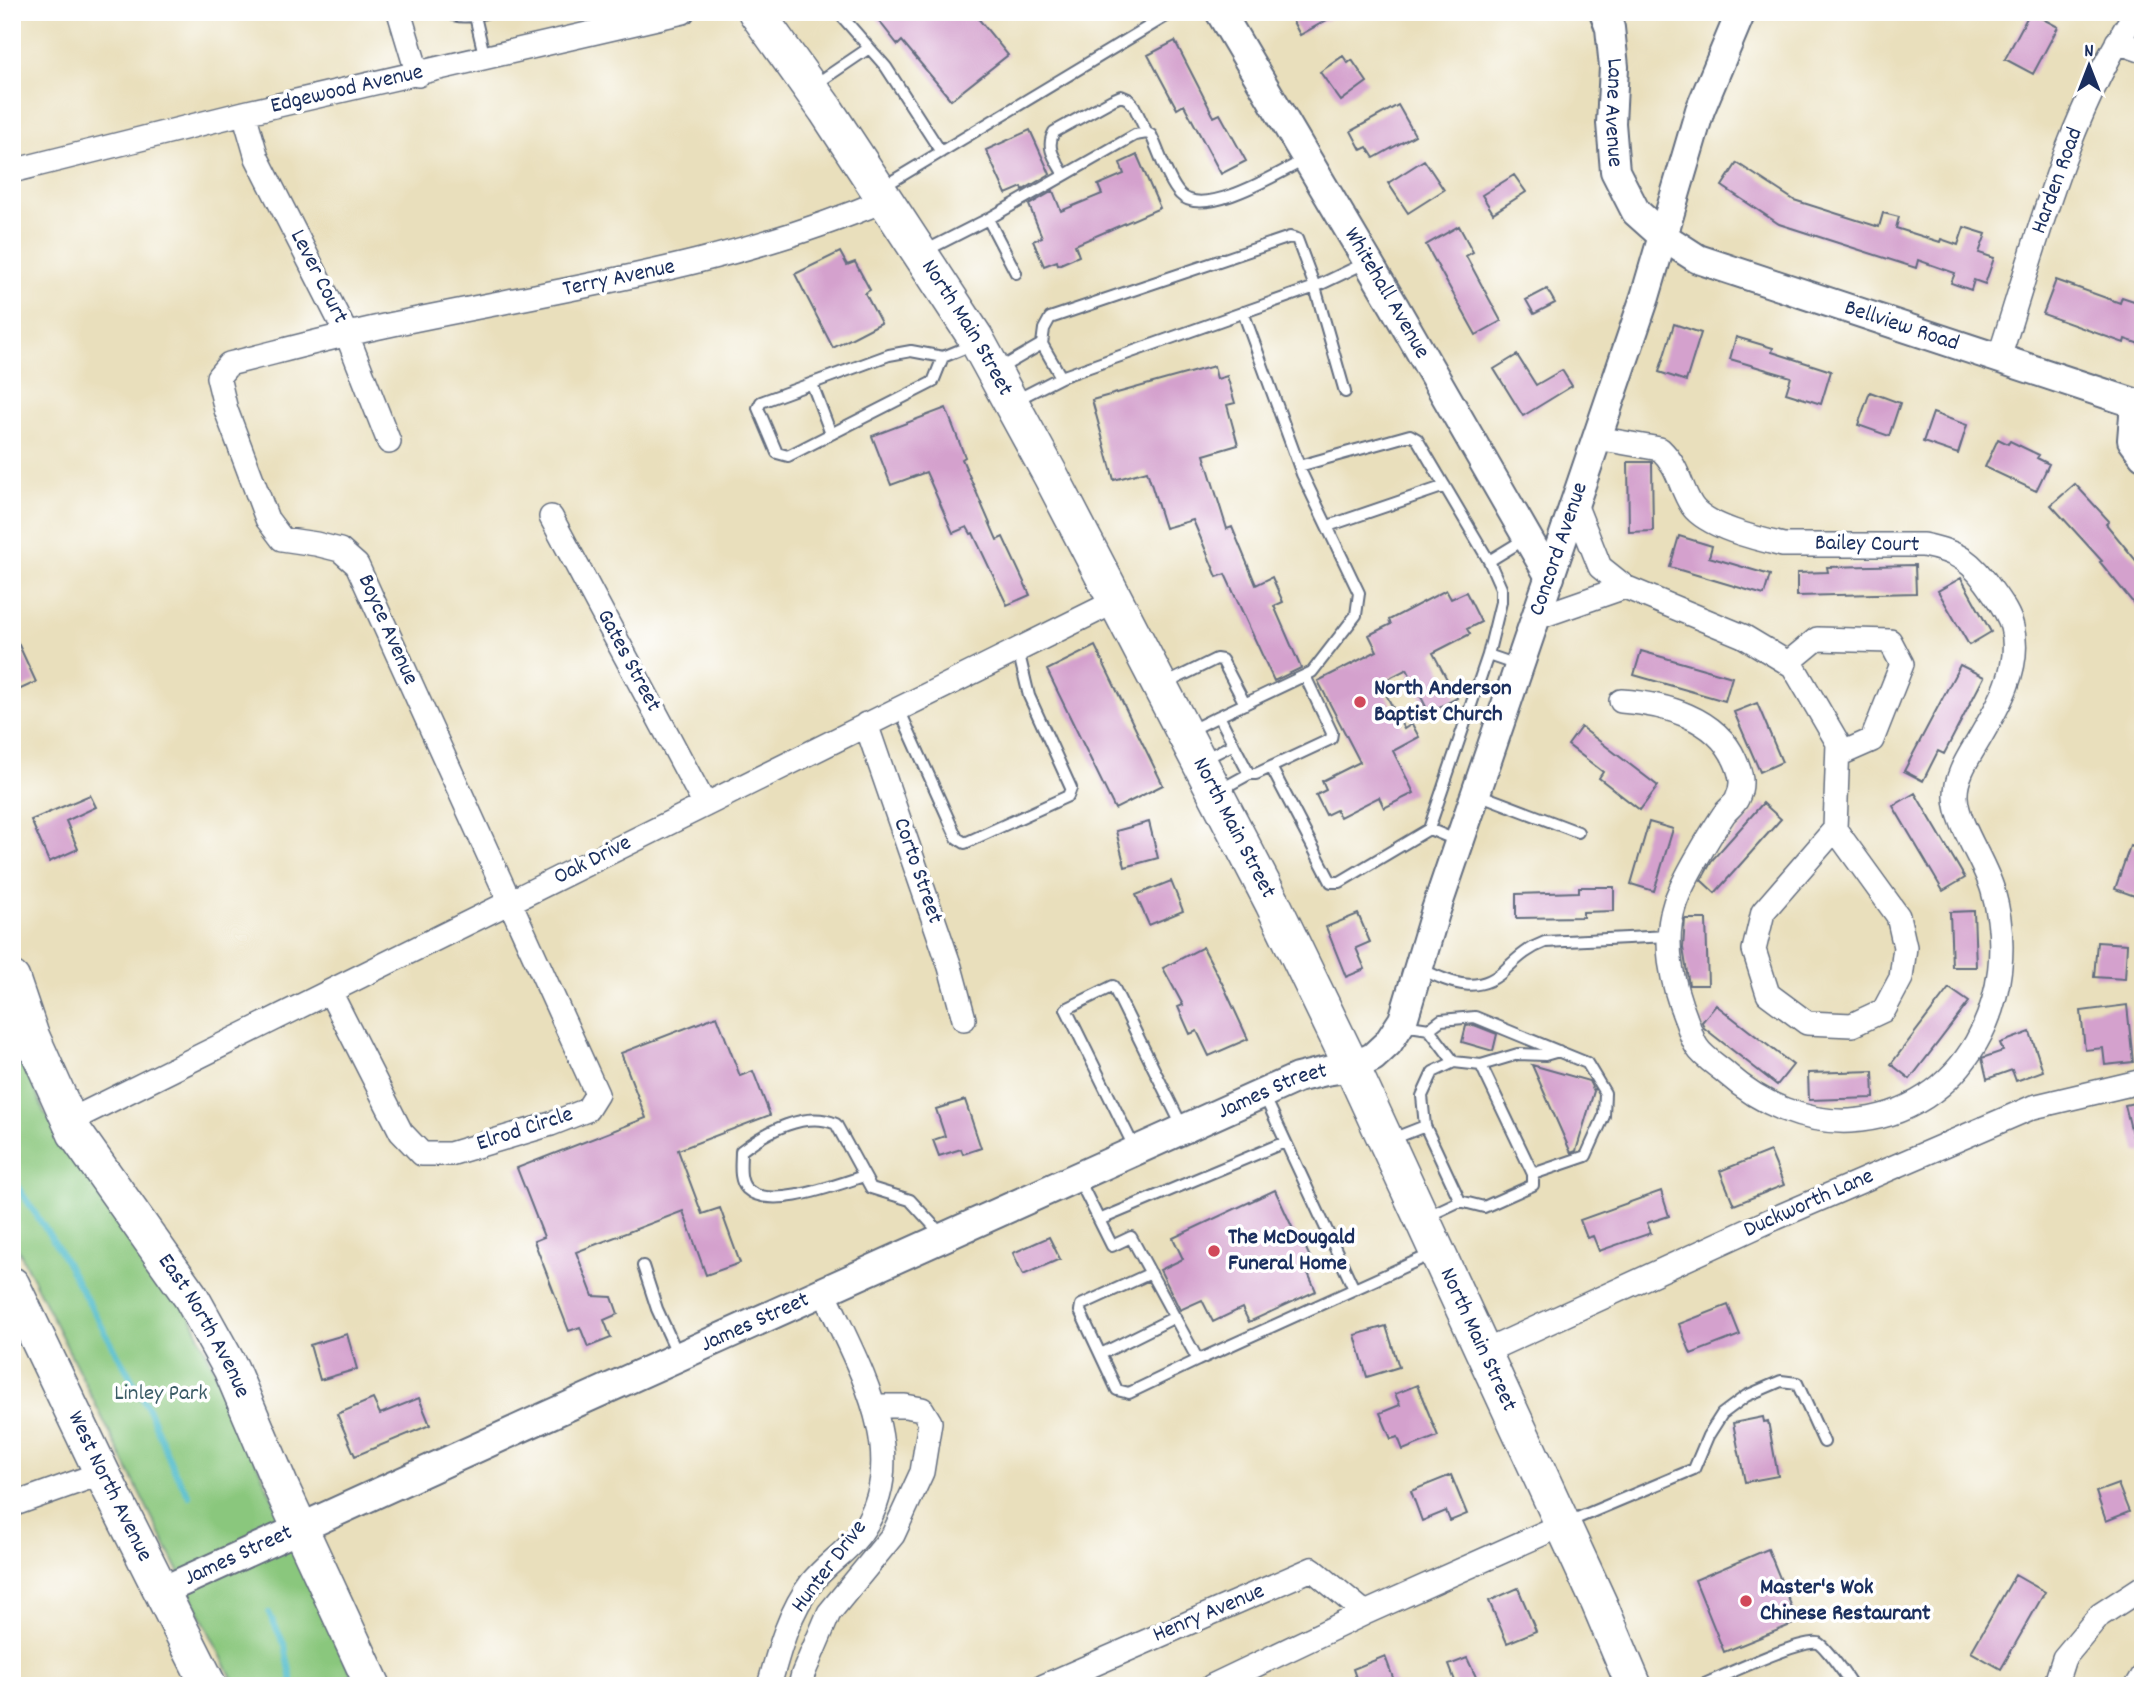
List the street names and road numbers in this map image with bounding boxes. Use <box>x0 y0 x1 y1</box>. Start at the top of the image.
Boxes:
street label: Edgewood Avenue <box>267 56 427 124</box>
street label: Lane Avenue <box>1594 56 1631 168</box>
street label: Harden Road <box>2024 123 2092 239</box>
street label: Whitehall Avenue <box>1335 222 1438 365</box>
street label: Lever Court <box>280 224 356 330</box>
street label: Terry Avenue <box>560 251 678 307</box>
street label: North Main Street <box>912 253 1021 402</box>
street label: Bellview Road <box>1840 292 1963 361</box>
street label: Concord Avenue <box>1521 478 1597 620</box>
street label: Bailey Court <box>1814 528 1920 562</box>
street label: Boyce Avenue <box>348 569 426 691</box>
street label: Gates Street <box>587 604 669 718</box>
street label: North Main Street <box>1183 752 1284 904</box>
street label: Corto Street <box>883 814 951 928</box>
street label: Oak Drive <box>549 827 637 895</box>
street label: James Street <box>1212 1055 1330 1129</box>
street label: Elrod Circle <box>472 1099 578 1161</box>
street label: Duckworth Lane <box>1739 1161 1879 1247</box>
street label: East North Avenue <box>149 1247 258 1403</box>
street label: North Main Street <box>1430 1263 1525 1417</box>
street label: James Street <box>695 1284 815 1361</box>
street label: West North Avenue <box>58 1406 161 1568</box>
street label: Hunter Drive <box>784 1514 876 1620</box>
street label: James Street <box>179 1517 298 1595</box>
street label: Henry Avenue <box>1148 1576 1270 1652</box>

